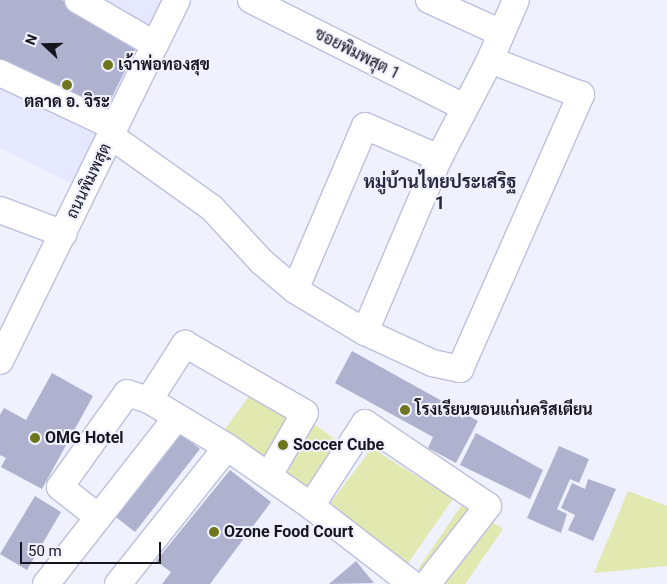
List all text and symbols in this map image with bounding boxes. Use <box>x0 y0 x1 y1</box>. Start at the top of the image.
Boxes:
north arrow <box>20 20 70 70</box>
street label: ซอยพิมพสุต 1 <box>311 24 403 84</box>
text: N <box>22 32 40 47</box>
place label: เจ้าพ่อทองสุข <box>118 55 210 75</box>
marker: เจ้าพ่อทองสุข <box>102 59 114 71</box>
marker: ตลาด อ. จิระ <box>61 79 73 91</box>
place label: ตลาด อ. จิระ <box>24 92 110 112</box>
street label: ถนนพิมพสุต <box>63 140 115 222</box>
district label: หมู่บ้านไทยประเสริฐ 1 <box>363 172 517 214</box>
place label: โรงเรียนขอนแก่นคริสเตียน <box>415 400 593 420</box>
marker: โรงเรียนขอนแก่นคริสเตียน <box>399 404 411 416</box>
place label: OMG Hotel <box>45 428 124 448</box>
marker: OMG Hotel <box>29 432 41 444</box>
place label: Soccer Cube <box>293 435 384 455</box>
marker: Soccer Cube <box>277 439 289 451</box>
place label: Ozone Food Court <box>224 522 353 542</box>
marker: Ozone Food Court <box>208 526 220 538</box>
scale bar <box>22 532 164 564</box>
text: 50 m <box>28 542 62 560</box>

